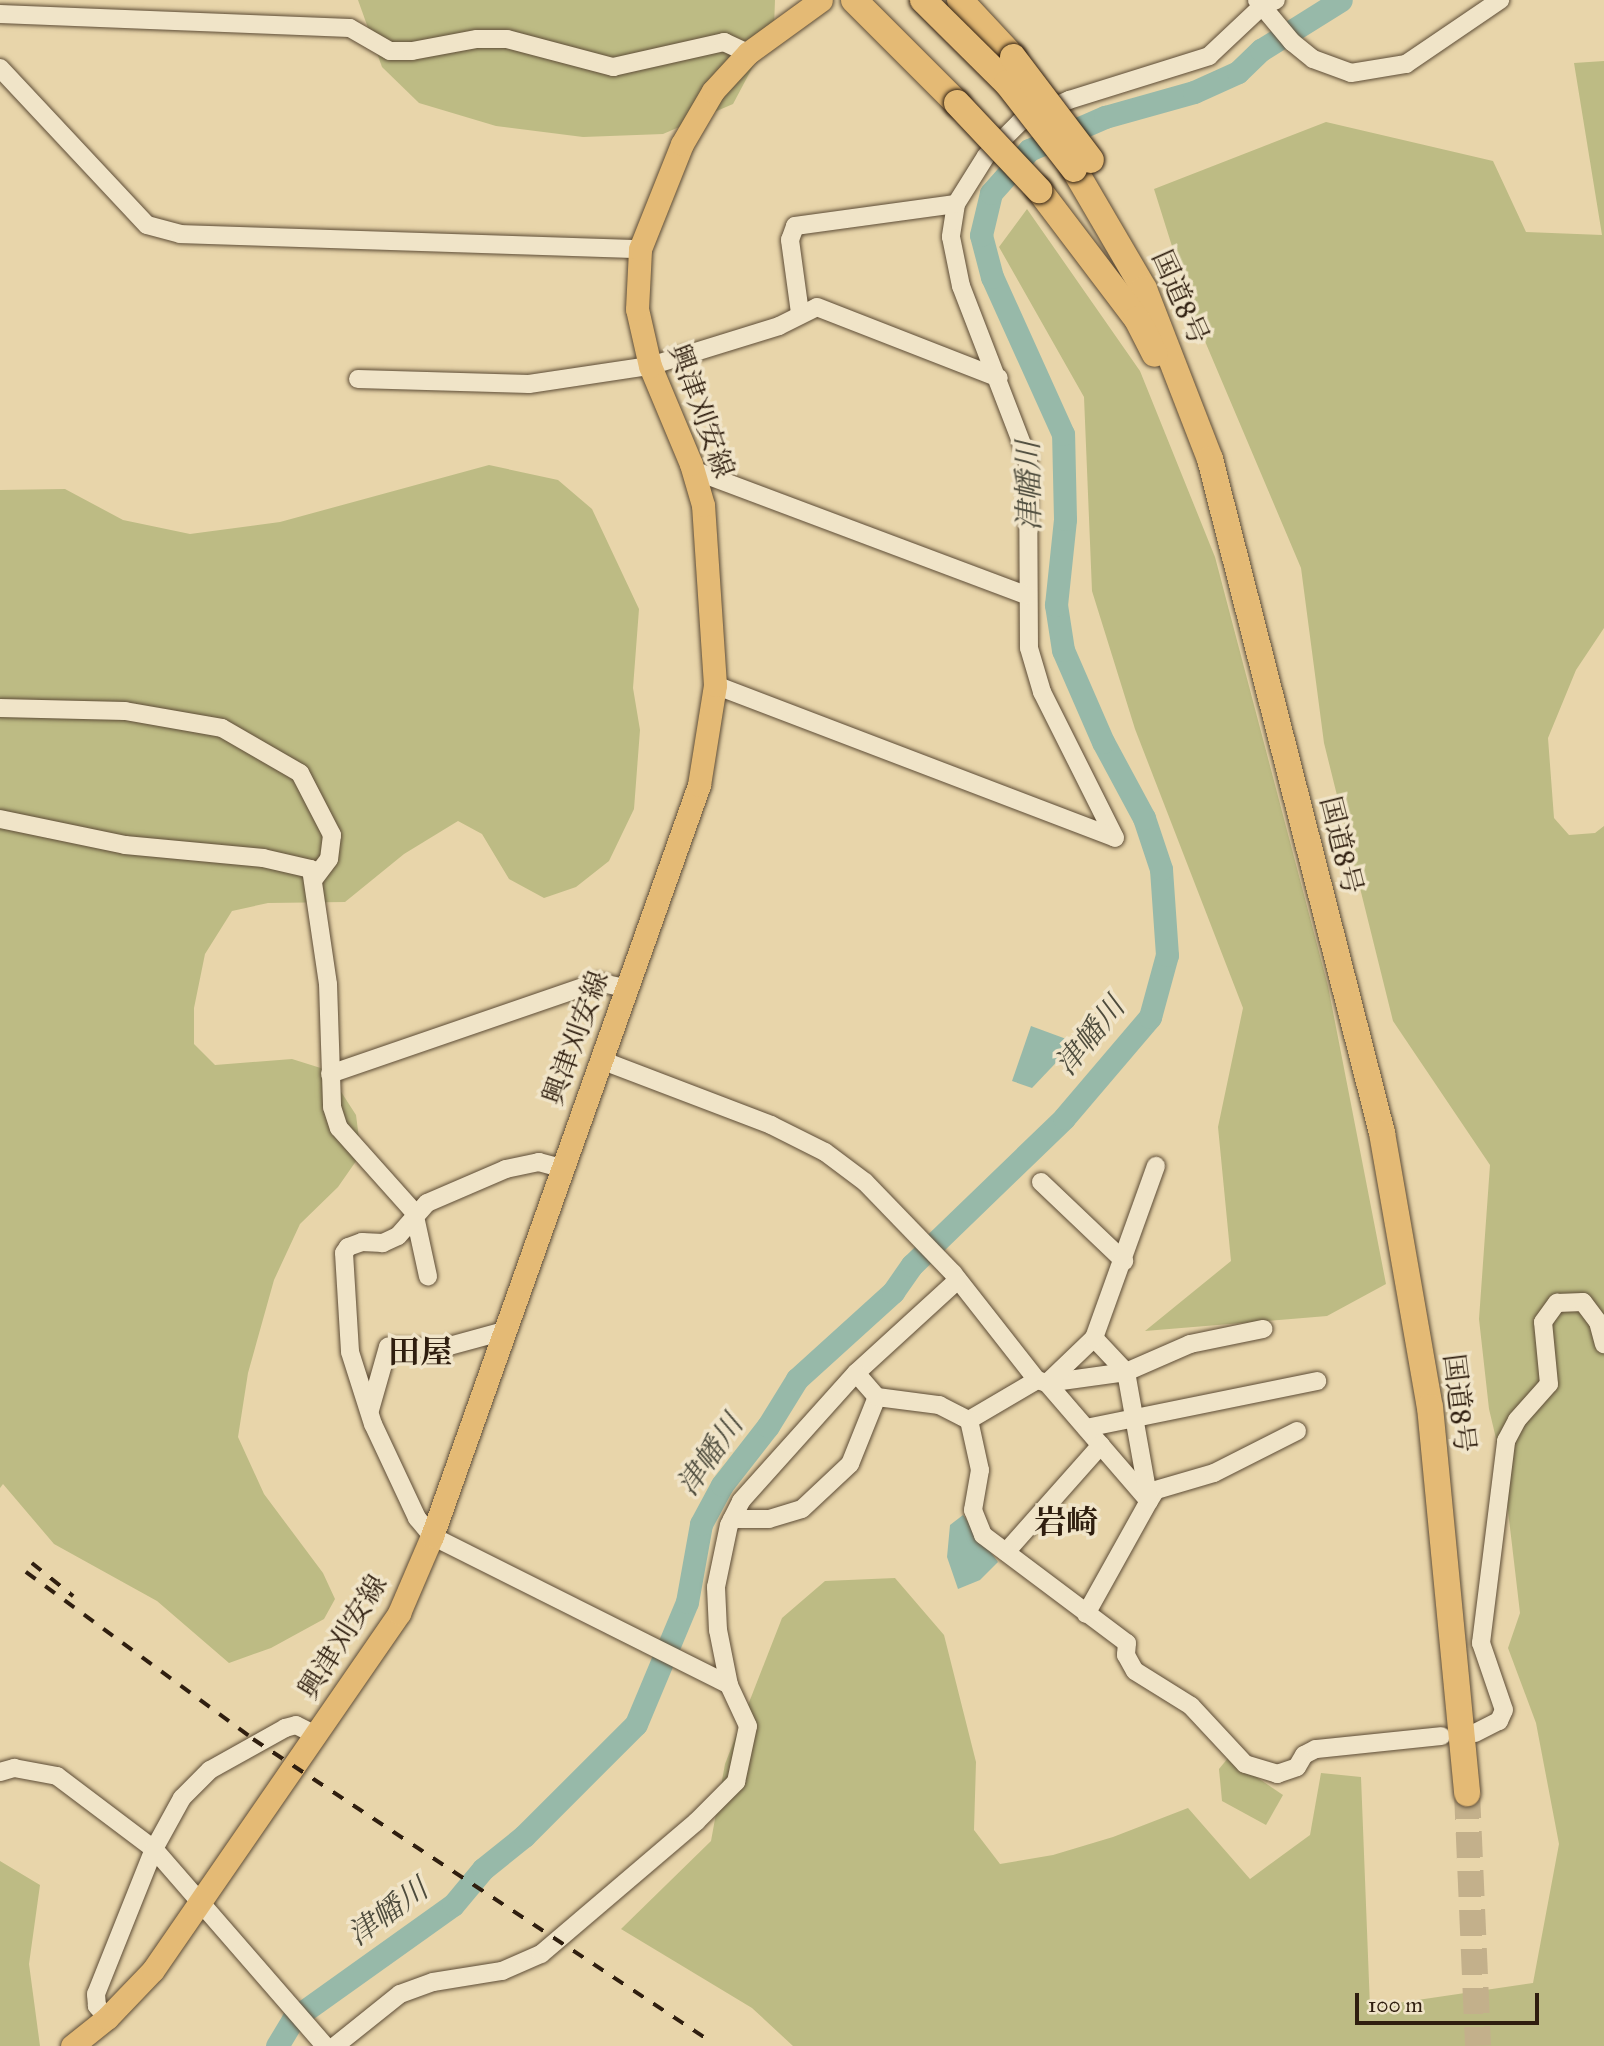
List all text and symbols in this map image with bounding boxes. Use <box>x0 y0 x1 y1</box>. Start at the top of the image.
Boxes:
street label: 国道8号 <box>1145 245 1215 349</box>
street label: 興津刈安線 <box>661 339 741 483</box>
water label: 津幡川 <box>1010 441 1048 531</box>
street label: 国道8号 <box>1313 793 1369 897</box>
street label: 興津刈安線 <box>536 966 616 1110</box>
water label: 津幡川 <box>1048 990 1132 1082</box>
district label: 田屋 <box>388 1334 452 1372</box>
street label: 国道8号 <box>1436 1352 1482 1454</box>
water label: 津幡川 <box>669 1408 751 1502</box>
district label: 岩崎 <box>1034 1504 1098 1542</box>
street label: 興津刈安線 <box>292 1569 394 1705</box>
water label: 津幡川 <box>341 1871 435 1953</box>
scale bar <box>1359 1980 1543 2024</box>
text: 100 m <box>1368 1992 1423 2018</box>

